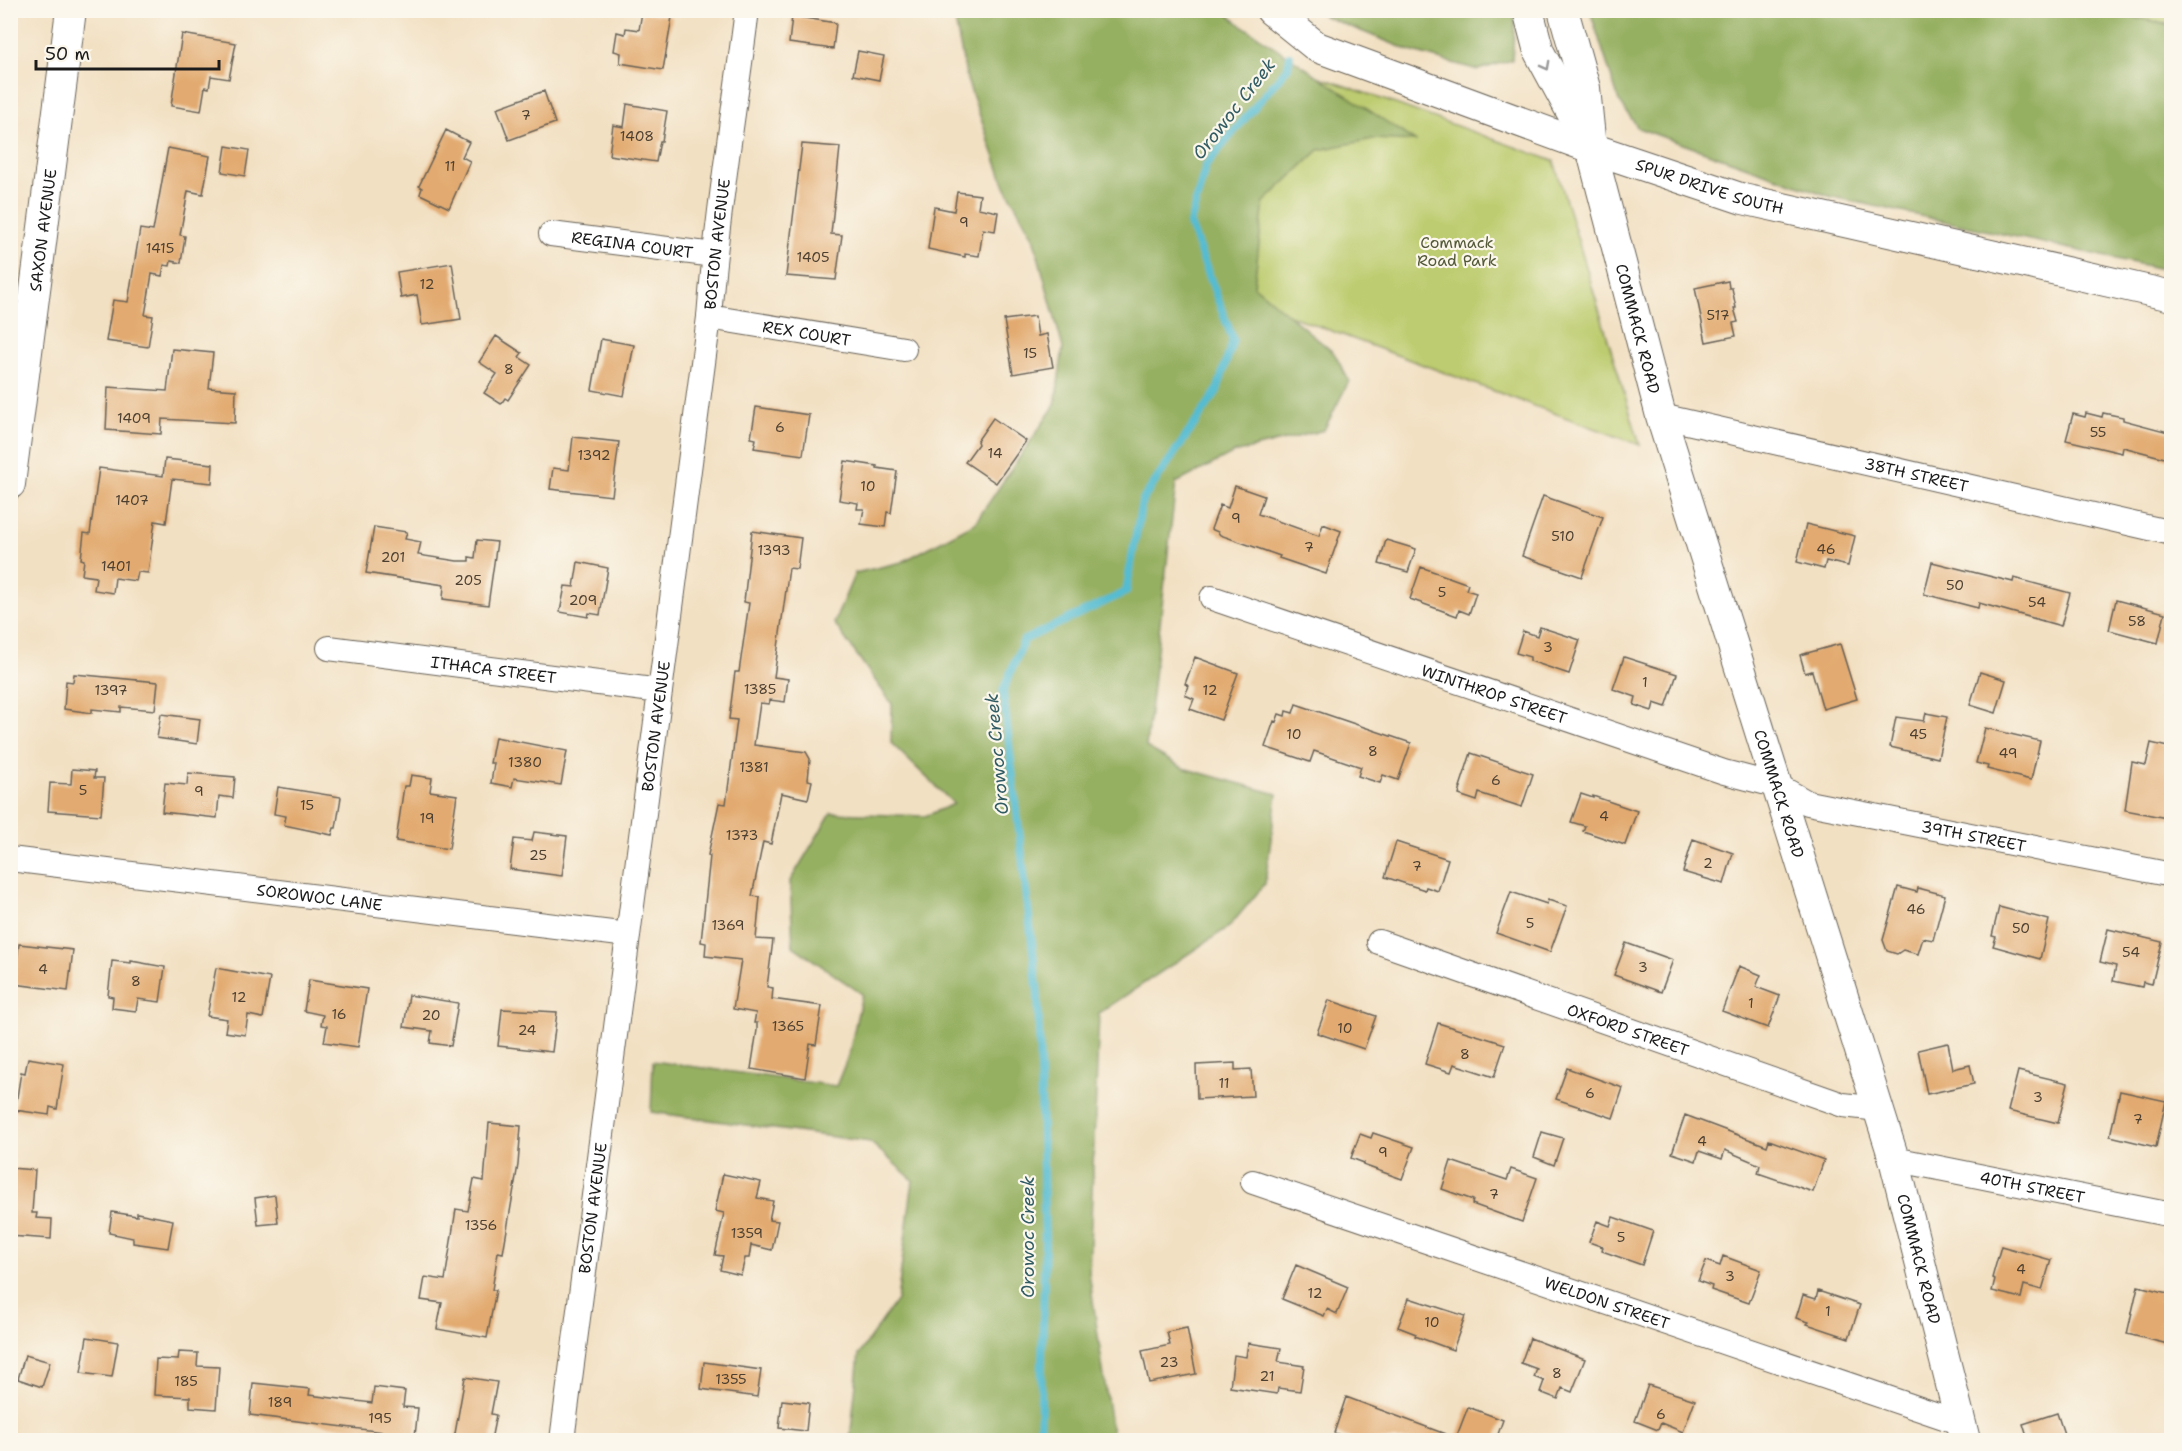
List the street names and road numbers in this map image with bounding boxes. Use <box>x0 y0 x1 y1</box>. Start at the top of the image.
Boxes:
street label: SPUR DRIVE SOUTH <box>1633 154 1786 219</box>
street label: SAXON AVENUE <box>25 167 61 293</box>
street label: BOSTON AVENUE <box>700 177 735 310</box>
street label: REGINA COURT <box>570 227 695 263</box>
street label: COMMACK ROAD <box>1611 262 1665 396</box>
street label: REX COURT <box>761 316 852 351</box>
street label: 38TH STREET <box>1862 453 1971 497</box>
street label: ITHACA STREET <box>429 651 558 688</box>
street label: BOSTON AVENUE <box>637 659 675 793</box>
street label: WINTHROP STREET <box>1418 660 1570 729</box>
street label: COMMACK ROAD <box>1749 727 1809 860</box>
street label: 39TH STREET <box>1920 816 2028 857</box>
street label: SOROWOC LANE <box>255 879 384 916</box>
street label: OXFORD STREET <box>1564 999 1692 1061</box>
street label: BOSTON AVENUE <box>574 1141 612 1275</box>
street label: 40TH STREET <box>1978 1167 2087 1208</box>
street label: COMMACK ROAD <box>1892 1192 1945 1326</box>
street label: WELDON STREET <box>1541 1272 1673 1334</box>

